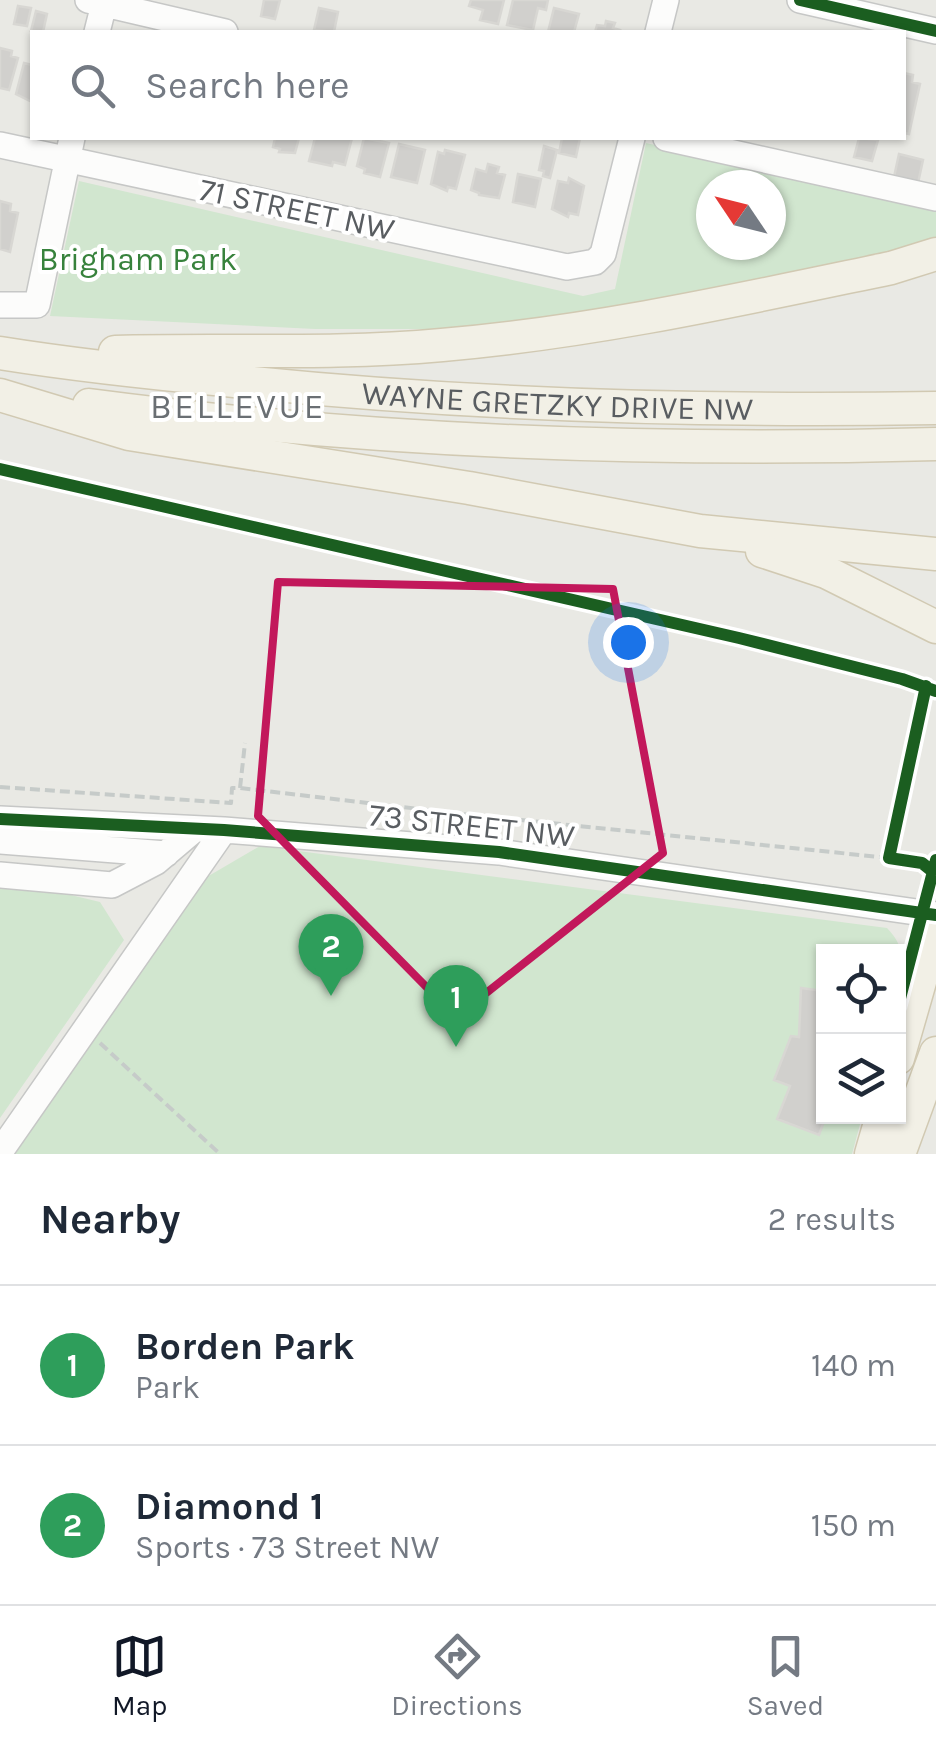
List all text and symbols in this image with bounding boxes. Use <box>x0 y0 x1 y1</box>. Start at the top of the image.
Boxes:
search box <box>30 30 906 140</box>
icon: search <box>65 58 120 113</box>
text: Search here <box>145 63 349 108</box>
north arrow <box>696 170 786 260</box>
street label: 71 STREET NW <box>196 171 398 248</box>
park label: Brigham Park <box>39 241 237 278</box>
street label: WAYNE GRETZKY DRIVE NW <box>360 375 754 428</box>
district label: BELLEVUE <box>150 386 326 427</box>
your location <box>603 617 654 668</box>
street label: 73 STREET NW <box>367 796 577 855</box>
pin: 2 <box>298 914 364 996</box>
map controls <box>816 944 906 1124</box>
button: locate <box>816 944 906 1034</box>
pin: 1 <box>424 964 488 1047</box>
button: layers <box>816 1034 906 1124</box>
text: Nearby <box>40 1194 180 1244</box>
text: 2 results <box>768 1201 896 1238</box>
text: Borden Park <box>135 1324 355 1369</box>
text: 1 <box>67 1347 78 1384</box>
text: 140 m <box>811 1347 896 1384</box>
text: Park <box>135 1369 200 1406</box>
text: Diamond 1 <box>135 1484 324 1529</box>
text: 2 <box>63 1507 82 1544</box>
text: 150 m <box>811 1507 896 1544</box>
text: Sports · 73 Street NW <box>135 1529 439 1566</box>
tab: Map <box>112 1629 167 1722</box>
tab: Directions <box>391 1629 523 1722</box>
tab: Saved <box>747 1629 824 1722</box>

